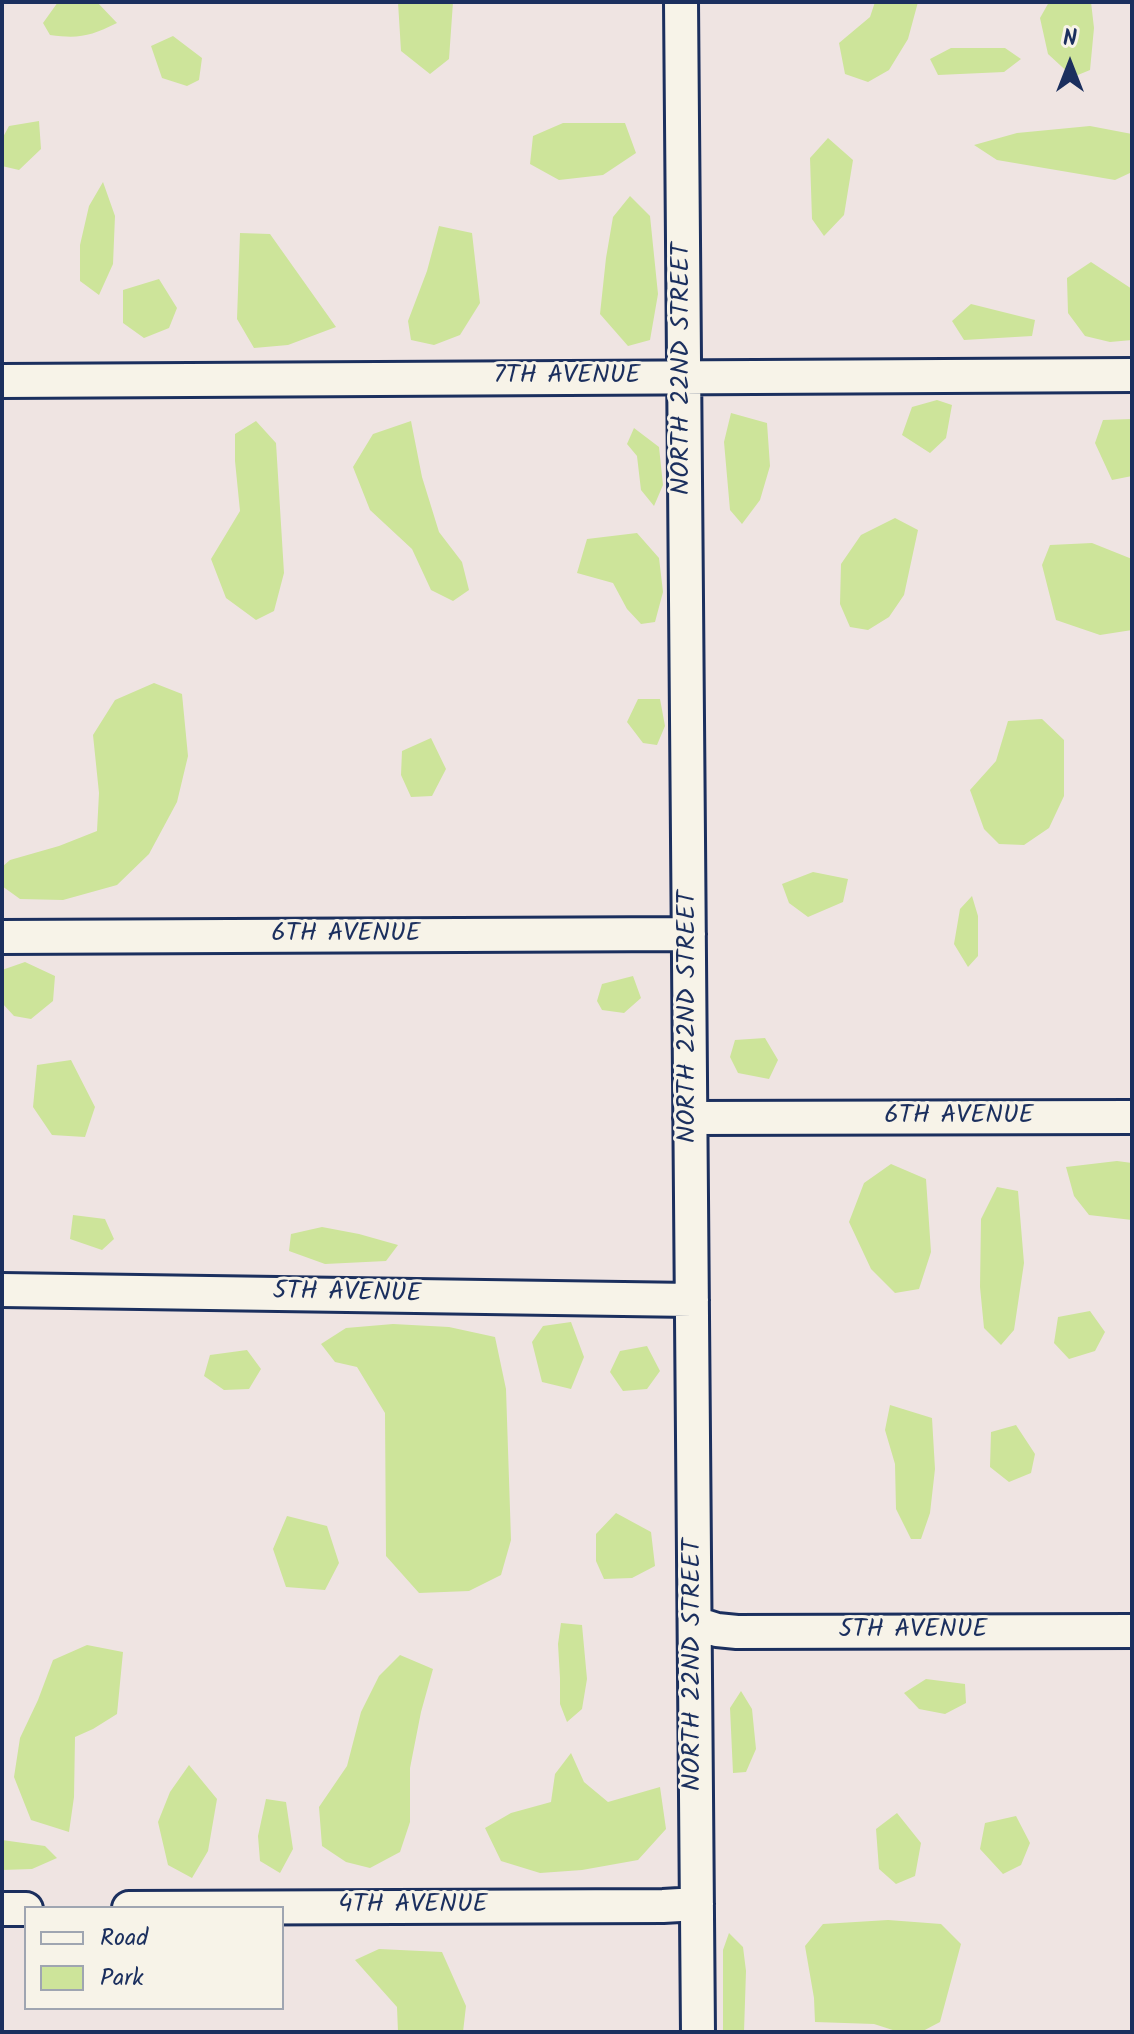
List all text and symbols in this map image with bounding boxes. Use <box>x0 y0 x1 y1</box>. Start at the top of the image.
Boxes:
text: N <box>1063 22 1077 57</box>
north arrow <box>1030 24 1110 104</box>
street label: NORTH 22ND STREET <box>668 243 700 495</box>
street label: 7TH AVENUE <box>494 362 640 394</box>
street label: NORTH 22ND STREET <box>674 891 706 1143</box>
street label: 6TH AVENUE <box>271 920 421 952</box>
street label: 6TH AVENUE <box>884 1102 1034 1134</box>
street label: 5TH AVENUE <box>272 1278 422 1312</box>
street label: NORTH 22ND STREET <box>679 1539 711 1791</box>
street label: 5TH AVENUE <box>839 1616 987 1648</box>
street label: 4TH AVENUE <box>338 1891 488 1923</box>
legend <box>24 1906 284 2010</box>
text: Road <box>100 1919 148 1958</box>
text: Park <box>100 1959 144 1998</box>

